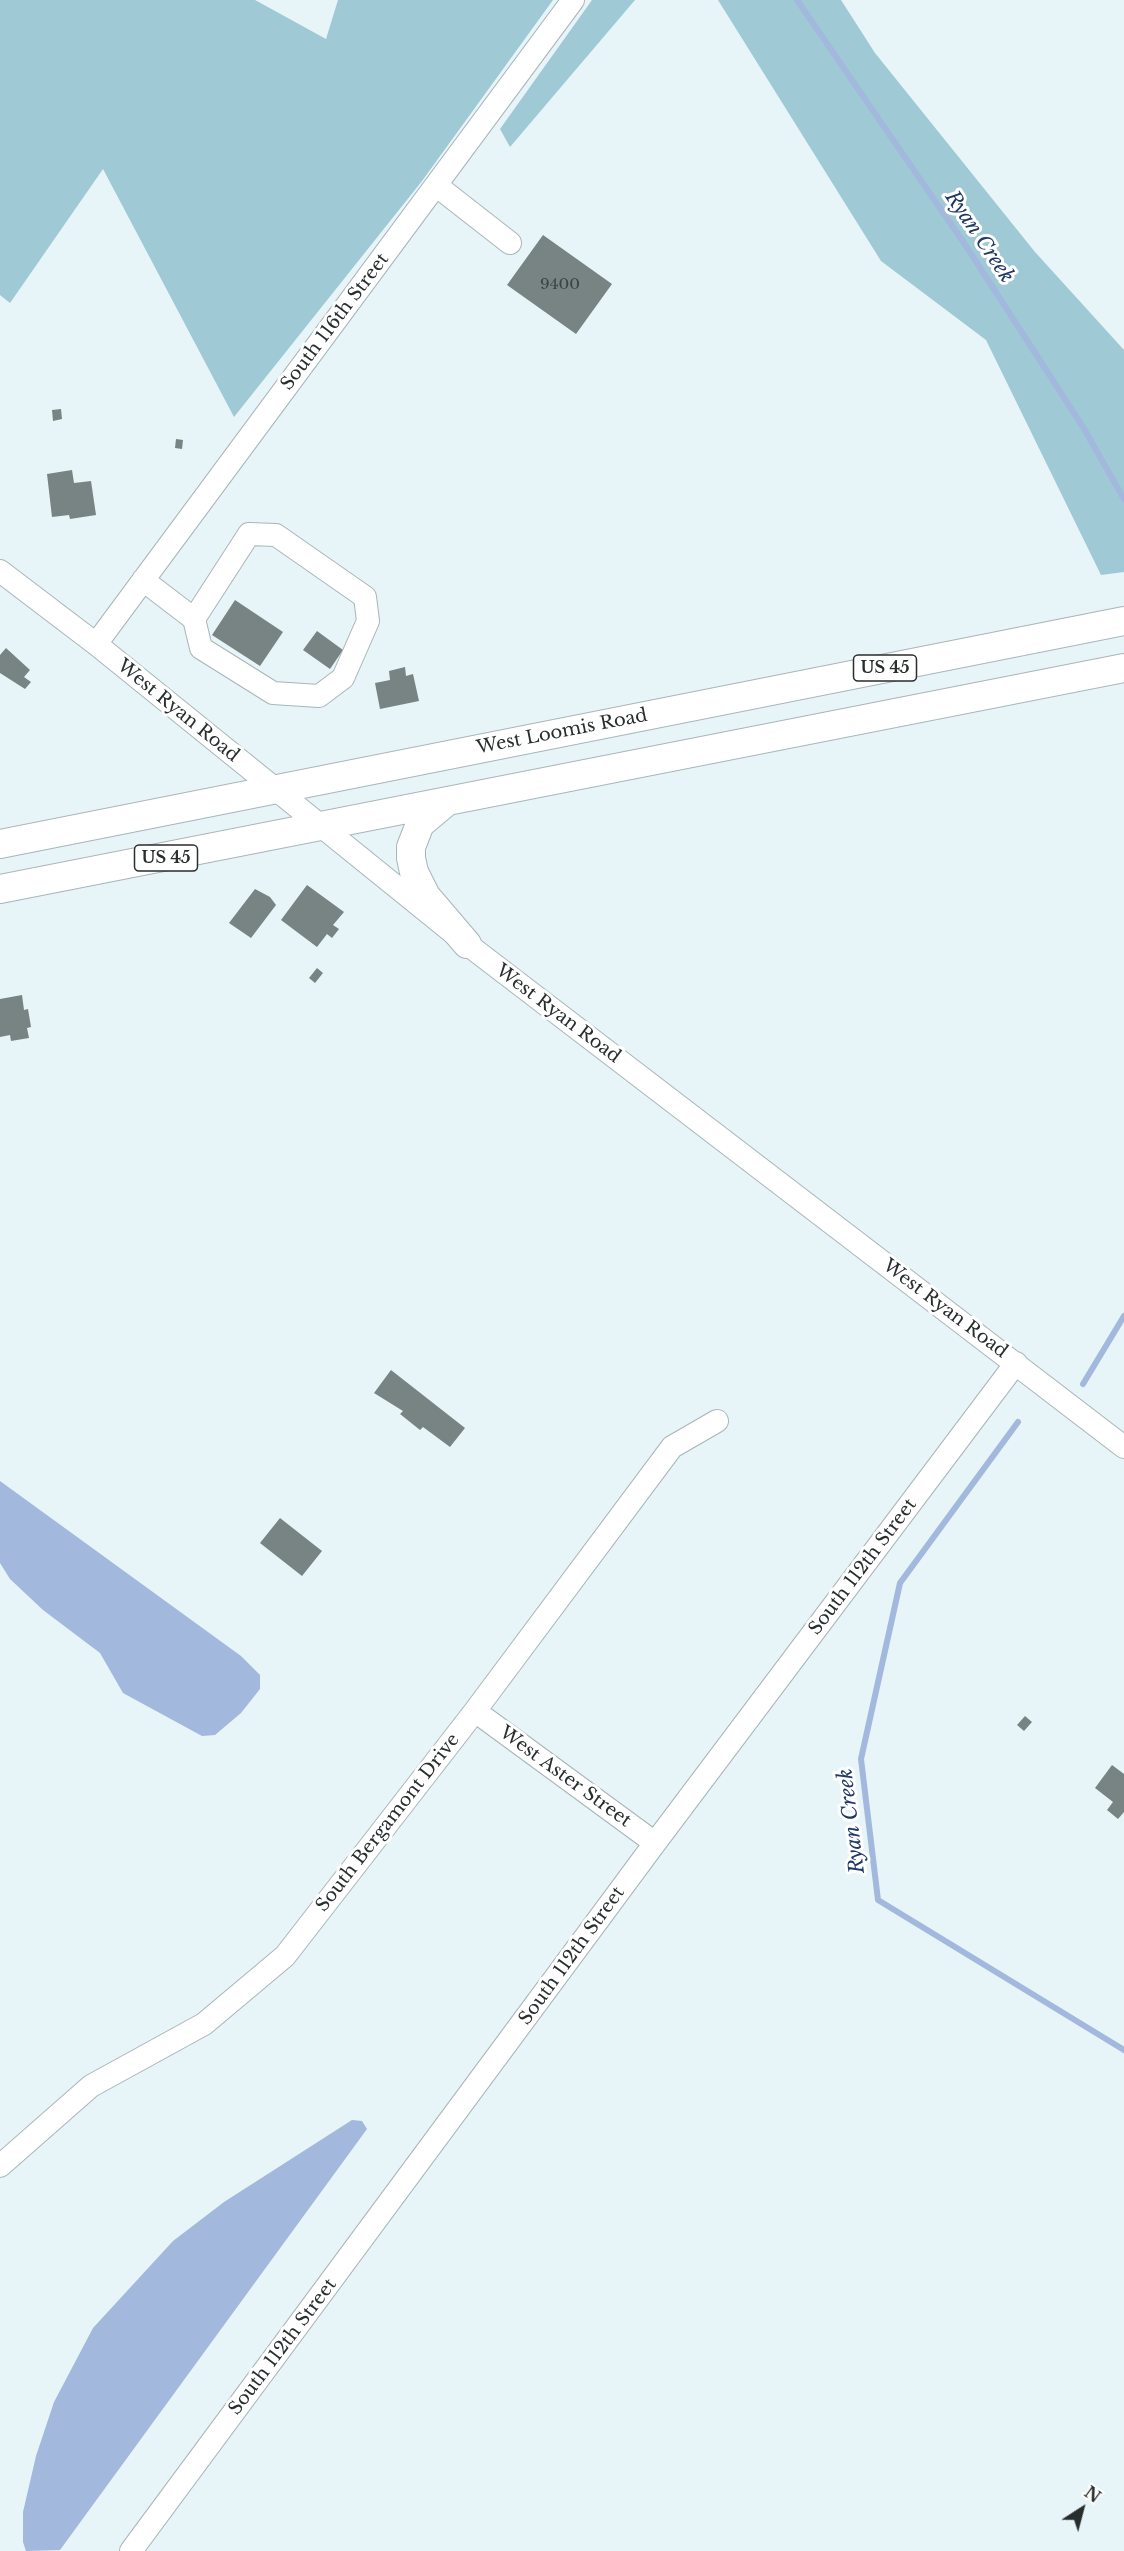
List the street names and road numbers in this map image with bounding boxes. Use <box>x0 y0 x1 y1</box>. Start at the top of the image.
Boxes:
street label: South 116th Street <box>276 249 394 395</box>
street label: West Ryan Road <box>113 655 243 767</box>
road number: US 45 <box>854 655 916 681</box>
street label: West Loomis Road <box>475 705 649 759</box>
road number: US 45 <box>134 845 198 871</box>
street label: West Ryan Road <box>491 960 625 1068</box>
street label: West Ryan Road <box>878 1255 1012 1363</box>
street label: South 112th Street <box>805 1494 921 1640</box>
street label: West Aster Street <box>495 1722 635 1832</box>
street label: South Bergamont Drive <box>312 1730 464 1916</box>
street label: South 112th Street <box>515 1883 629 2029</box>
street label: South 112th Street <box>225 2274 341 2420</box>

